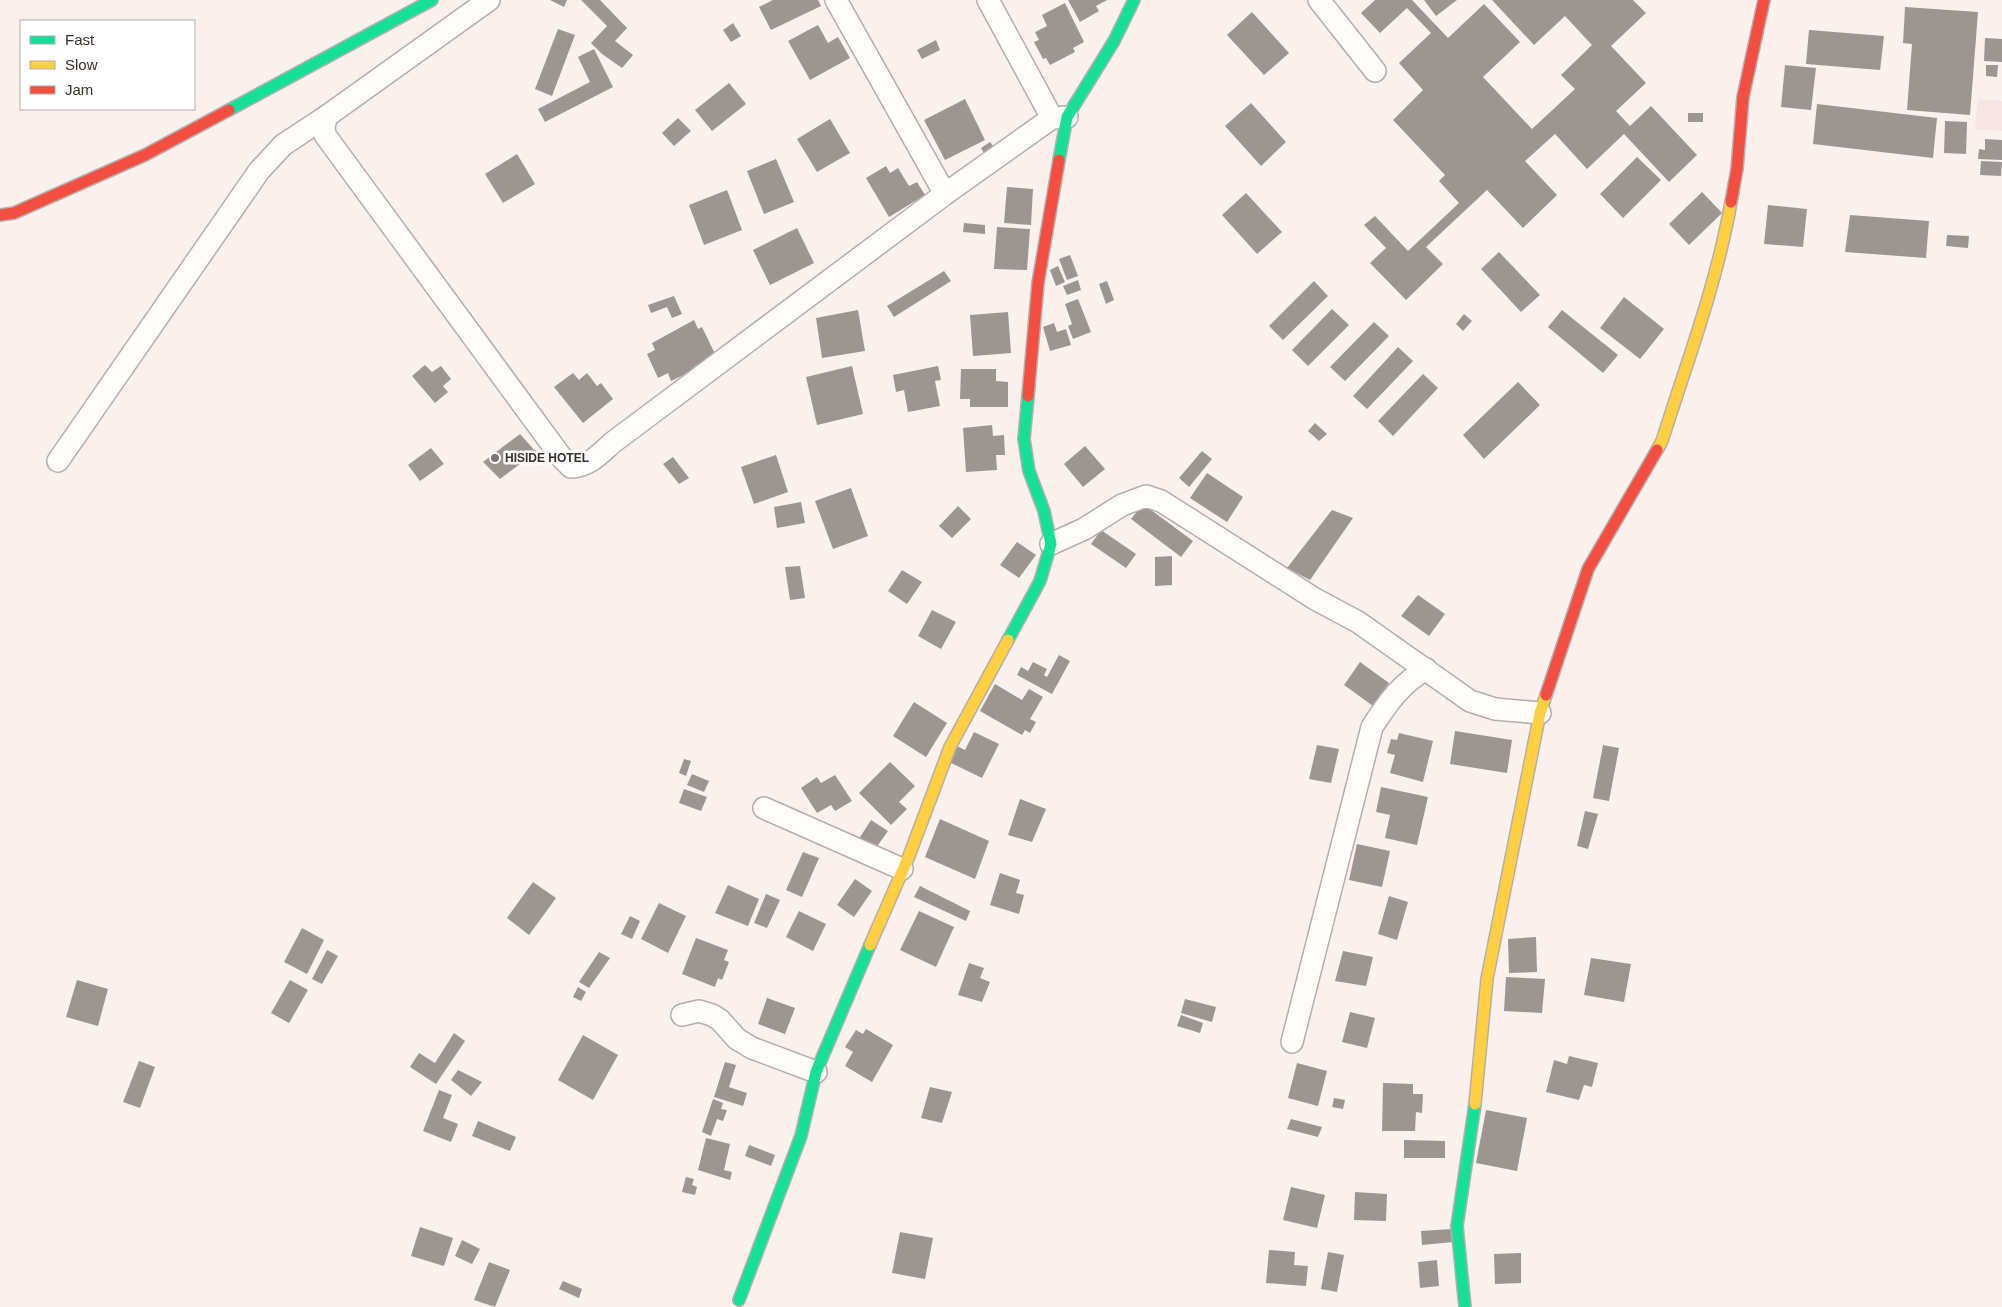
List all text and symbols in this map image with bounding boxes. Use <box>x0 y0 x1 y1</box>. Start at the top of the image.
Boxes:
legend <box>20 20 195 110</box>
text: Fast <box>65 31 95 48</box>
text: Slow <box>65 56 98 73</box>
text: Jam <box>65 81 93 98</box>
place label: HISIDE HOTEL <box>505 451 589 465</box>
marker: HISIDE HOTEL <box>489 452 501 464</box>

